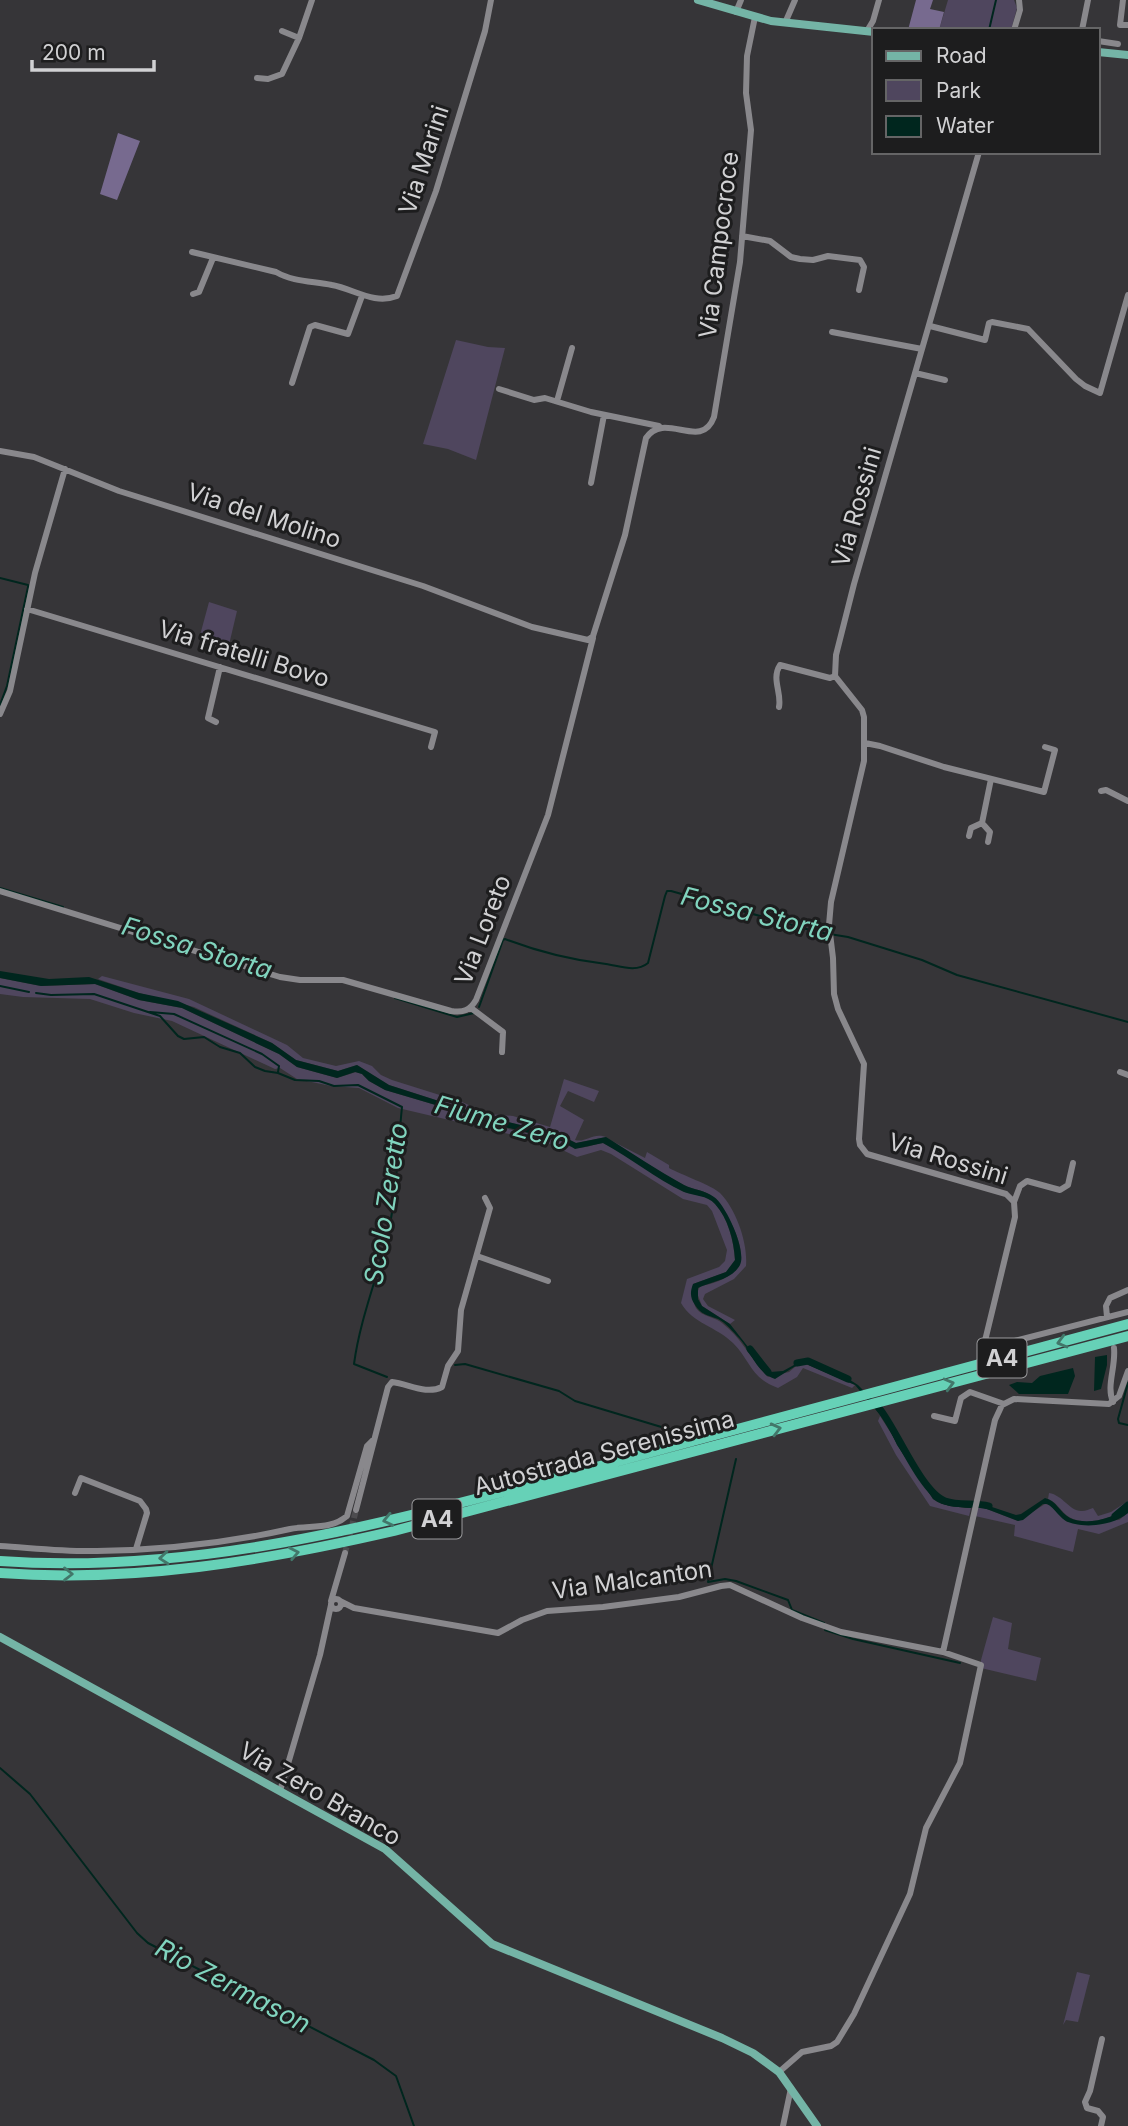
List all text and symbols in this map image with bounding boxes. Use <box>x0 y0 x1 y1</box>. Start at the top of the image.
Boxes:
scale bar <box>32 28 154 72</box>
legend <box>872 28 1100 154</box>
text: 200 m <box>42 40 106 65</box>
text: Road <box>936 43 987 68</box>
text: Park <box>936 78 981 103</box>
street label: Via Marini <box>392 102 455 218</box>
text: Water <box>936 113 994 138</box>
street label: Via Campocroce <box>693 150 744 340</box>
street label: Via Rossini <box>826 444 887 570</box>
street label: Via del Molino <box>184 477 345 554</box>
street label: Via fratelli Bovo <box>155 614 333 693</box>
street label: Via Loreto <box>448 871 517 989</box>
water label: Fossa Storta <box>678 880 836 947</box>
water label: Fossa Storta <box>118 910 276 985</box>
water label: Fiume Zero <box>431 1089 573 1156</box>
water label: Scolo Zeretto <box>357 1121 414 1287</box>
street label: Via Rossini <box>885 1127 1011 1190</box>
one-way arrow <box>1056 1334 1068 1348</box>
road number: A4 <box>978 1338 1026 1378</box>
one-way arrow <box>943 1378 955 1392</box>
street label: Autostrada Serenissima <box>471 1404 737 1501</box>
one-way arrow <box>769 1423 781 1437</box>
road number: A4 <box>412 1500 462 1538</box>
one-way arrow <box>382 1512 394 1526</box>
one-way arrow <box>288 1547 300 1562</box>
one-way arrow <box>159 1550 170 1565</box>
street label: Via Malcanton <box>550 1554 714 1605</box>
one-way arrow <box>63 1566 74 1582</box>
street label: Via Zero Branco <box>234 1736 406 1852</box>
water label: Rio Zermason <box>150 1932 316 2039</box>

